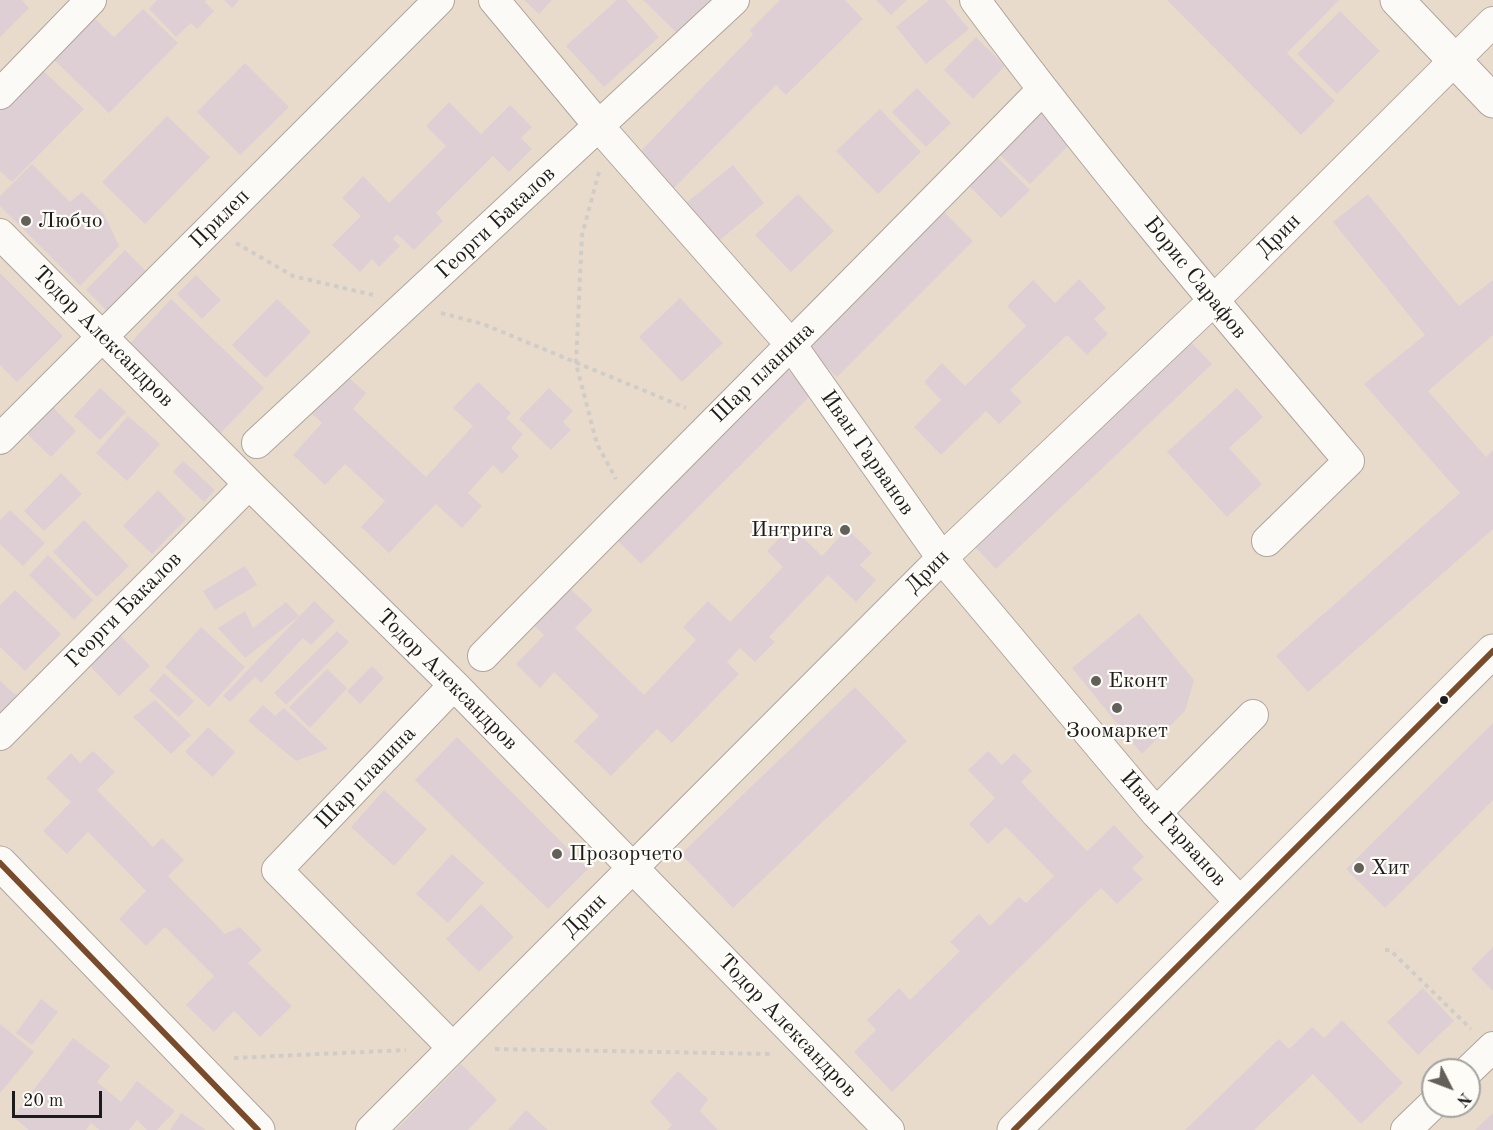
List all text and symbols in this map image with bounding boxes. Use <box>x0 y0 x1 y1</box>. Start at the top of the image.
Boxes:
street label: Георги Бакалов <box>431 161 561 285</box>
street label: Прилеп <box>185 184 255 254</box>
place label: Любчо <box>38 208 103 234</box>
street label: Дрин <box>1251 208 1307 264</box>
street label: Борис Сарафов <box>1138 212 1252 344</box>
marker: Любчо <box>19 214 33 228</box>
street label: Тодор Александров <box>27 261 179 413</box>
street label: Шар планина <box>706 317 820 429</box>
street label: Иван Гарванов <box>814 385 920 521</box>
place label: Интрига <box>751 517 833 543</box>
marker: Интрига <box>838 523 852 537</box>
street label: Дрин <box>900 544 956 600</box>
street label: Георги Бакалов <box>60 546 188 674</box>
street label: Тодор Александров <box>371 604 523 756</box>
place label: Еконт <box>1108 668 1168 694</box>
marker: Еконт <box>1089 674 1103 688</box>
unlabelled marker <box>1438 694 1450 706</box>
marker: Зоомаркет <box>1110 701 1124 715</box>
place label: Зоомаркет <box>1066 718 1168 744</box>
street label: Шар планина <box>310 721 422 835</box>
street label: Иван Гарванов <box>1114 766 1232 892</box>
place label: Прозорчето <box>569 841 683 867</box>
marker: Прозорчето <box>550 847 564 861</box>
place label: Хит <box>1371 855 1410 881</box>
marker: Хит <box>1352 861 1366 875</box>
street label: Дрин <box>557 888 613 944</box>
street label: Тодор Александров <box>712 949 862 1103</box>
north arrow <box>1421 1058 1481 1118</box>
scale bar <box>15 1079 105 1117</box>
text: N <box>1453 1089 1473 1109</box>
text: 20 m <box>23 1092 63 1110</box>

